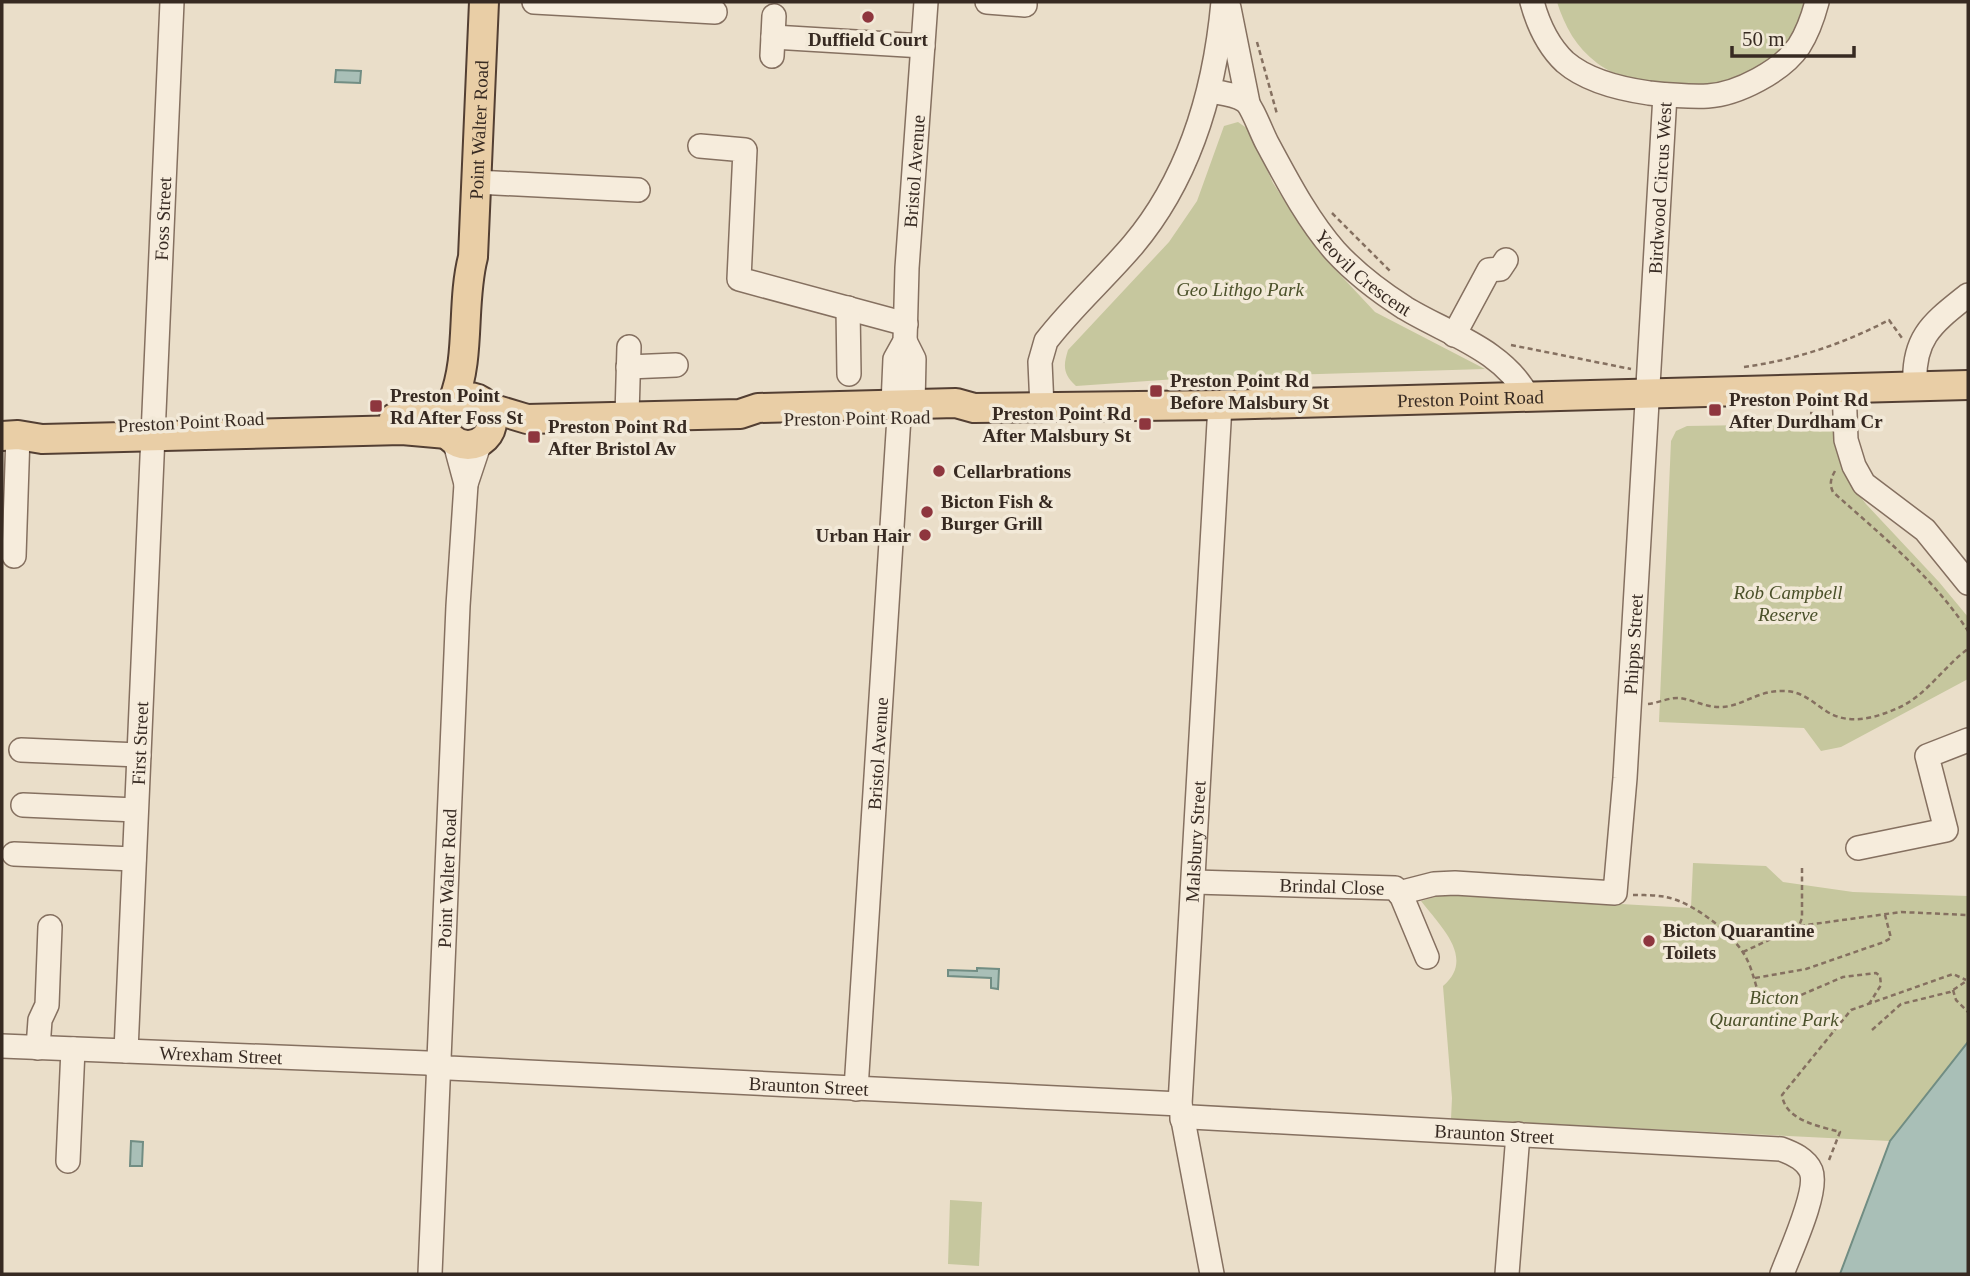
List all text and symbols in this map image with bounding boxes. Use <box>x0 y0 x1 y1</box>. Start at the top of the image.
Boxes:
marker: Duffield Court <box>860 9 876 25</box>
scale bar <box>1732 14 1854 58</box>
text: 50 m <box>1742 27 1785 51</box>
place label: Duffield Court <box>808 29 929 50</box>
street label: Point Walter Road <box>465 59 492 200</box>
street label: Birdwood Circus West <box>1644 101 1675 275</box>
street label: Bristol Avenue <box>899 114 928 228</box>
street label: Foss Street <box>150 176 175 261</box>
street label: Yeovil Crescent <box>1311 225 1416 320</box>
park label: Geo Lithgo Park <box>1176 279 1304 300</box>
place label: Preston Point Rd Before Malsbury St <box>1170 370 1330 413</box>
marker: Preston Point Rd Before Malsbury St <box>1148 383 1164 399</box>
place label: Preston Point Rd After Foss St <box>390 385 524 428</box>
street label: Preston Point Road <box>1397 386 1545 411</box>
place label: Preston Point Rd After Durdham Cr <box>1729 389 1883 432</box>
marker: Preston Point Rd After Foss St <box>368 398 384 414</box>
marker: Preston Point Rd After Durdham Cr <box>1707 402 1723 418</box>
place label: Preston Point Rd After Malsbury St <box>983 403 1132 446</box>
street label: Preston Point Road <box>783 406 931 430</box>
street label: Preston Point Road <box>117 408 265 436</box>
place label: Preston Point Rd After Bristol Av <box>548 416 687 459</box>
marker: Preston Point Rd After Malsbury St <box>1137 416 1153 432</box>
marker: Preston Point Rd After Bristol Av <box>526 429 542 445</box>
place label: Cellarbrations <box>953 461 1071 482</box>
marker: Cellarbrations <box>931 463 947 479</box>
place label: Bicton Fish & Burger Grill <box>941 491 1054 534</box>
marker: Bicton Fish & Burger Grill <box>919 504 935 520</box>
place label: Urban Hair <box>815 525 912 546</box>
marker: Urban Hair <box>917 527 933 543</box>
park label: Rob Campbell Reserve <box>1732 582 1843 625</box>
street label: Phipps Street <box>1619 592 1646 695</box>
street label: Bristol Avenue <box>863 697 892 811</box>
street label: First Street <box>127 700 152 786</box>
street label: Malsbury Street <box>1181 779 1209 903</box>
street label: Point Walter Road <box>433 808 460 949</box>
street label: Brindal Close <box>1279 874 1385 898</box>
place label: Bicton Quarantine Toilets <box>1663 920 1814 963</box>
marker: Bicton Quarantine Toilets <box>1641 933 1657 949</box>
park label: Bicton Quarantine Park <box>1709 987 1839 1030</box>
street label: Wrexham Street <box>159 1042 284 1068</box>
street label: Braunton Street <box>748 1072 870 1099</box>
street label: Braunton Street <box>1434 1120 1555 1147</box>

